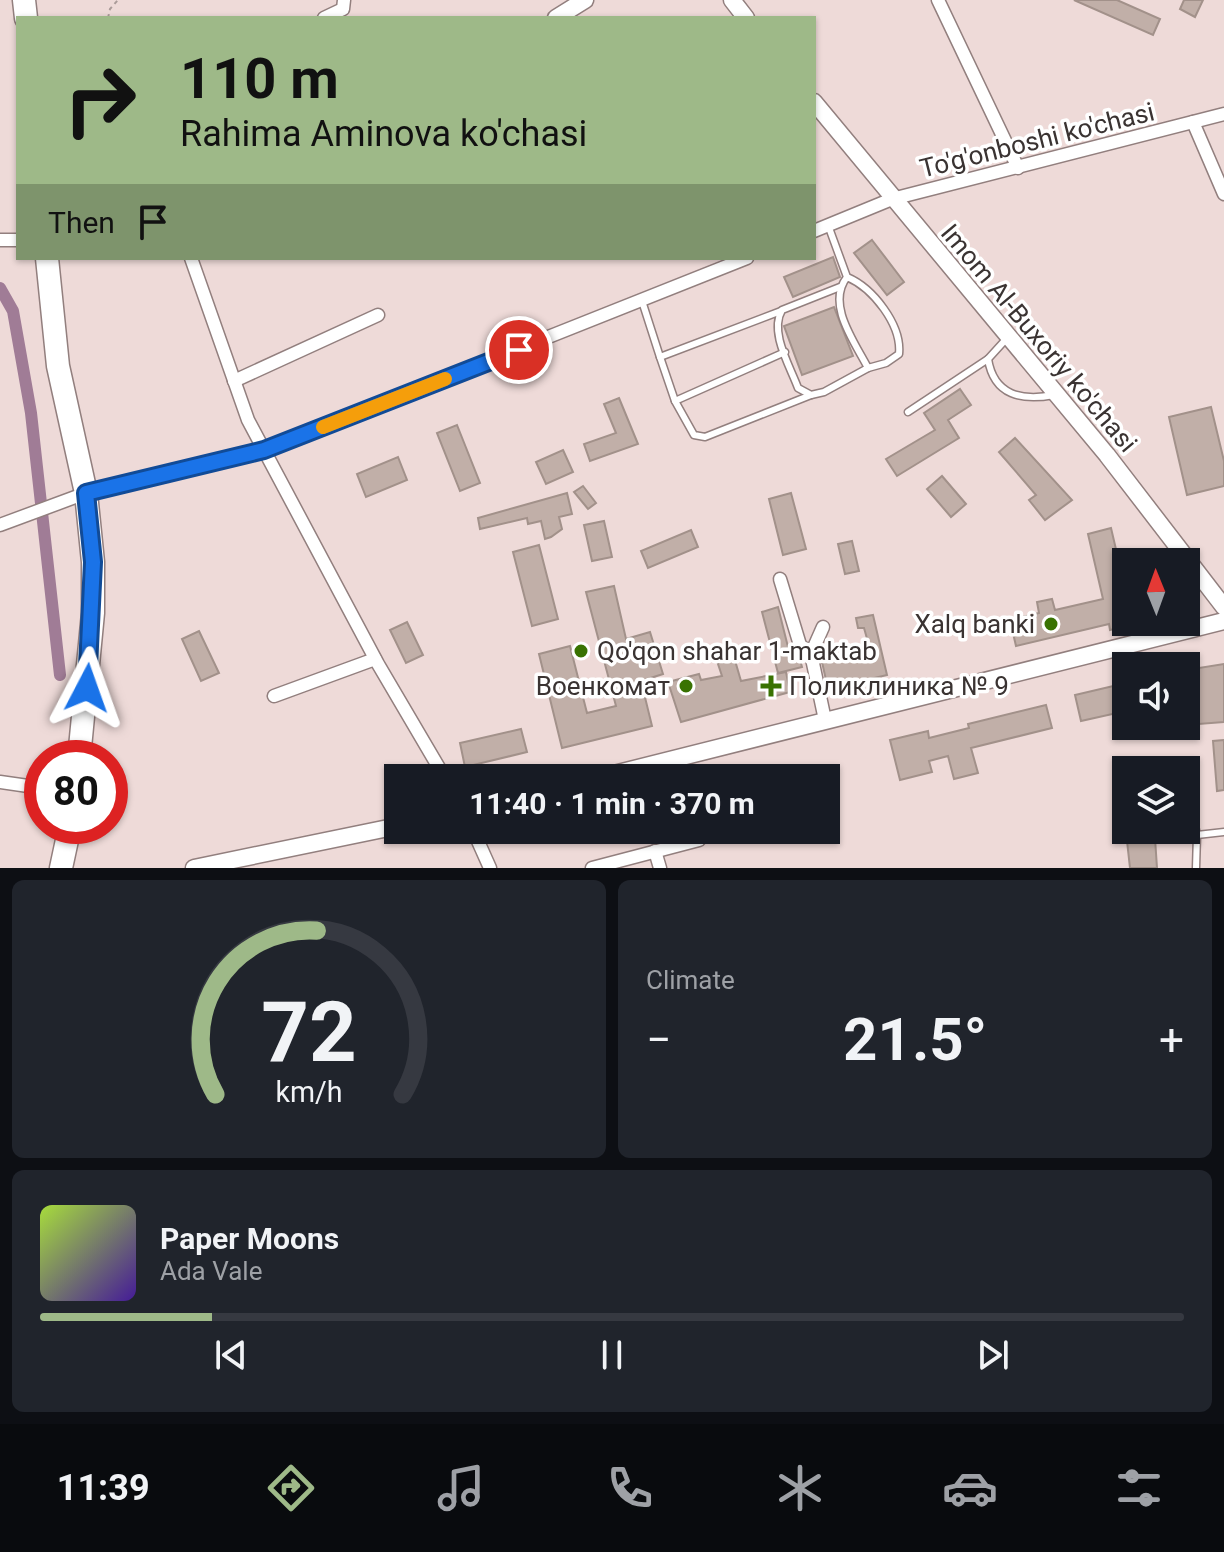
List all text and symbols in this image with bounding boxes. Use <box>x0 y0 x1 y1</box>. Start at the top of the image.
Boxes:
text: 110 m <box>180 46 339 112</box>
icon: right <box>48 48 152 152</box>
street label: To'g'onboshi ko'chasi <box>917 96 1157 184</box>
text: Rahima Aminova ko'chasi <box>180 113 587 155</box>
icon: arrive <box>131 200 175 244</box>
text: Then <box>48 205 115 240</box>
street label: Imom Al-Buxoriy ko'chasi <box>935 218 1143 458</box>
pin <box>485 316 553 384</box>
icon: arrive <box>497 328 541 372</box>
north arrow <box>1112 548 1200 636</box>
map controls <box>1112 548 1200 844</box>
place label: Xalq banki <box>914 609 1035 639</box>
marker: Xalq banki <box>1042 615 1060 633</box>
place label: Qo'qon shahar 1-maktab <box>597 636 877 666</box>
marker: Qo'qon shahar 1-maktab <box>572 642 590 660</box>
position arrow <box>45 646 129 730</box>
button: sound <box>1112 652 1200 740</box>
place label: Военкомат <box>536 671 670 701</box>
place label: Поликлиника № 9 <box>789 671 1009 701</box>
marker: Поликлиника № 9 <box>760 675 782 697</box>
marker: Военкомат <box>677 677 695 695</box>
speed limit sign: 80 <box>24 740 128 844</box>
button: layers <box>1112 756 1200 844</box>
text: 11:40 · 1 min · 370 m <box>469 786 755 821</box>
text: Climate <box>646 965 735 995</box>
text: 72 <box>261 984 357 1081</box>
text: 21.5° <box>843 1004 987 1075</box>
text: − <box>646 1014 671 1066</box>
text: + <box>1159 1014 1184 1066</box>
text: km/h <box>275 1075 343 1109</box>
text: Paper Moons <box>160 1221 339 1256</box>
text: Ada Vale <box>160 1256 262 1286</box>
icon: previous <box>209 1333 253 1377</box>
icon: pause <box>590 1333 634 1377</box>
icon: next <box>971 1333 1015 1377</box>
icon: directions <box>263 1460 319 1516</box>
icon: music <box>433 1460 489 1516</box>
icon: phone <box>602 1460 658 1516</box>
icon: climate <box>772 1460 828 1516</box>
icon: car <box>942 1460 998 1516</box>
icon: filters <box>1111 1460 1167 1516</box>
text: 11:39 <box>57 1467 150 1509</box>

